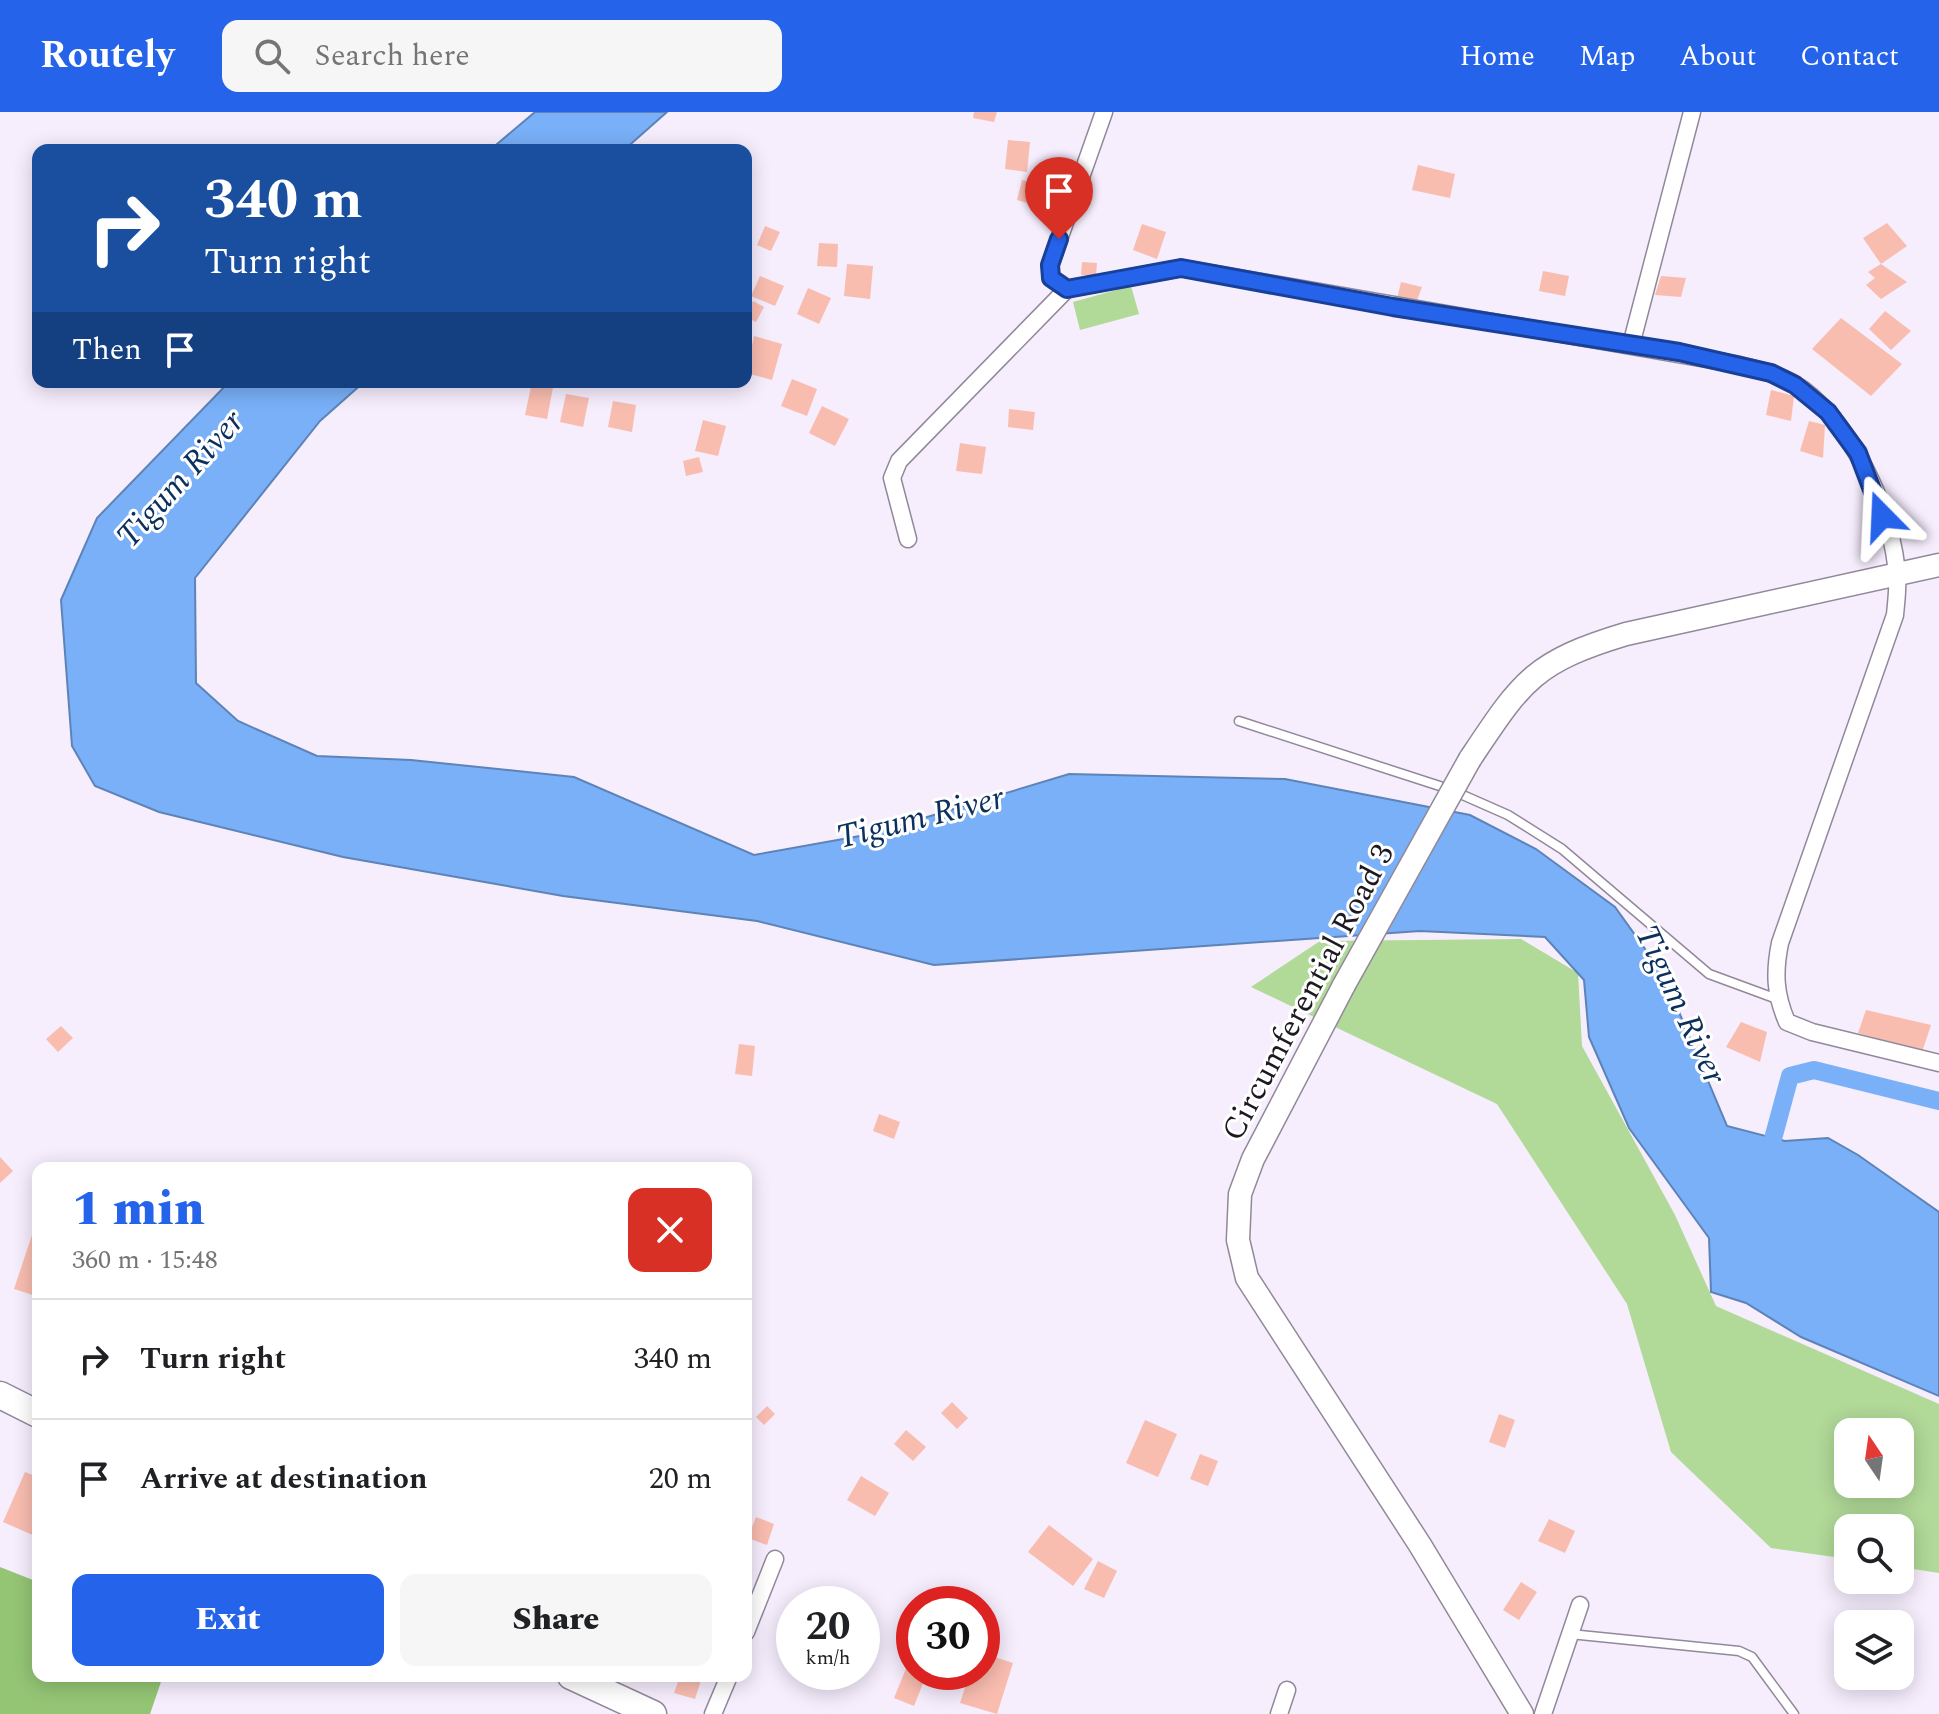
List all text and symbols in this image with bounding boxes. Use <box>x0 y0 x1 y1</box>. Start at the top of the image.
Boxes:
search box <box>222 20 782 92</box>
text: Routely <box>40 27 174 85</box>
text: Search here <box>314 33 470 79</box>
icon: search <box>250 34 294 78</box>
text: Home <box>1459 35 1535 78</box>
text: Map <box>1579 35 1635 78</box>
text: About <box>1679 35 1756 78</box>
text: Contact <box>1800 35 1899 78</box>
pin <box>1025 157 1093 239</box>
text: 340 m <box>204 158 363 243</box>
icon: arrive <box>1037 169 1081 213</box>
icon: right <box>72 176 176 280</box>
text: Turn right <box>204 235 371 290</box>
text: Then <box>72 327 142 373</box>
icon: arrive <box>158 328 202 372</box>
water label: Tigum River <box>104 398 257 560</box>
position arrow <box>1840 474 1924 558</box>
water label: Tigum River <box>831 772 1010 864</box>
street label: Circumferential Road 3 <box>1209 835 1407 1150</box>
water label: Tigum River <box>1620 916 1740 1094</box>
text: 1 min <box>72 1173 205 1246</box>
button: close <box>628 1188 712 1272</box>
text: 360 m · 15:48 <box>72 1240 218 1280</box>
text: Turn right <box>140 1336 286 1382</box>
text: 340 m <box>634 1336 712 1382</box>
icon: right <box>72 1337 116 1381</box>
north arrow <box>1834 1418 1914 1498</box>
map controls <box>1834 1418 1914 1690</box>
text: Arrive at destination <box>140 1456 427 1502</box>
text: 20 m <box>649 1456 712 1502</box>
icon: arrive <box>72 1457 116 1501</box>
button: search <box>1834 1514 1914 1594</box>
button: Exit <box>72 1574 384 1666</box>
button: Share <box>400 1574 712 1666</box>
speed limit sign: 30 <box>896 1586 1000 1690</box>
text: 20 <box>806 1597 850 1658</box>
button: layers <box>1834 1610 1914 1690</box>
text: km/h <box>806 1643 851 1673</box>

